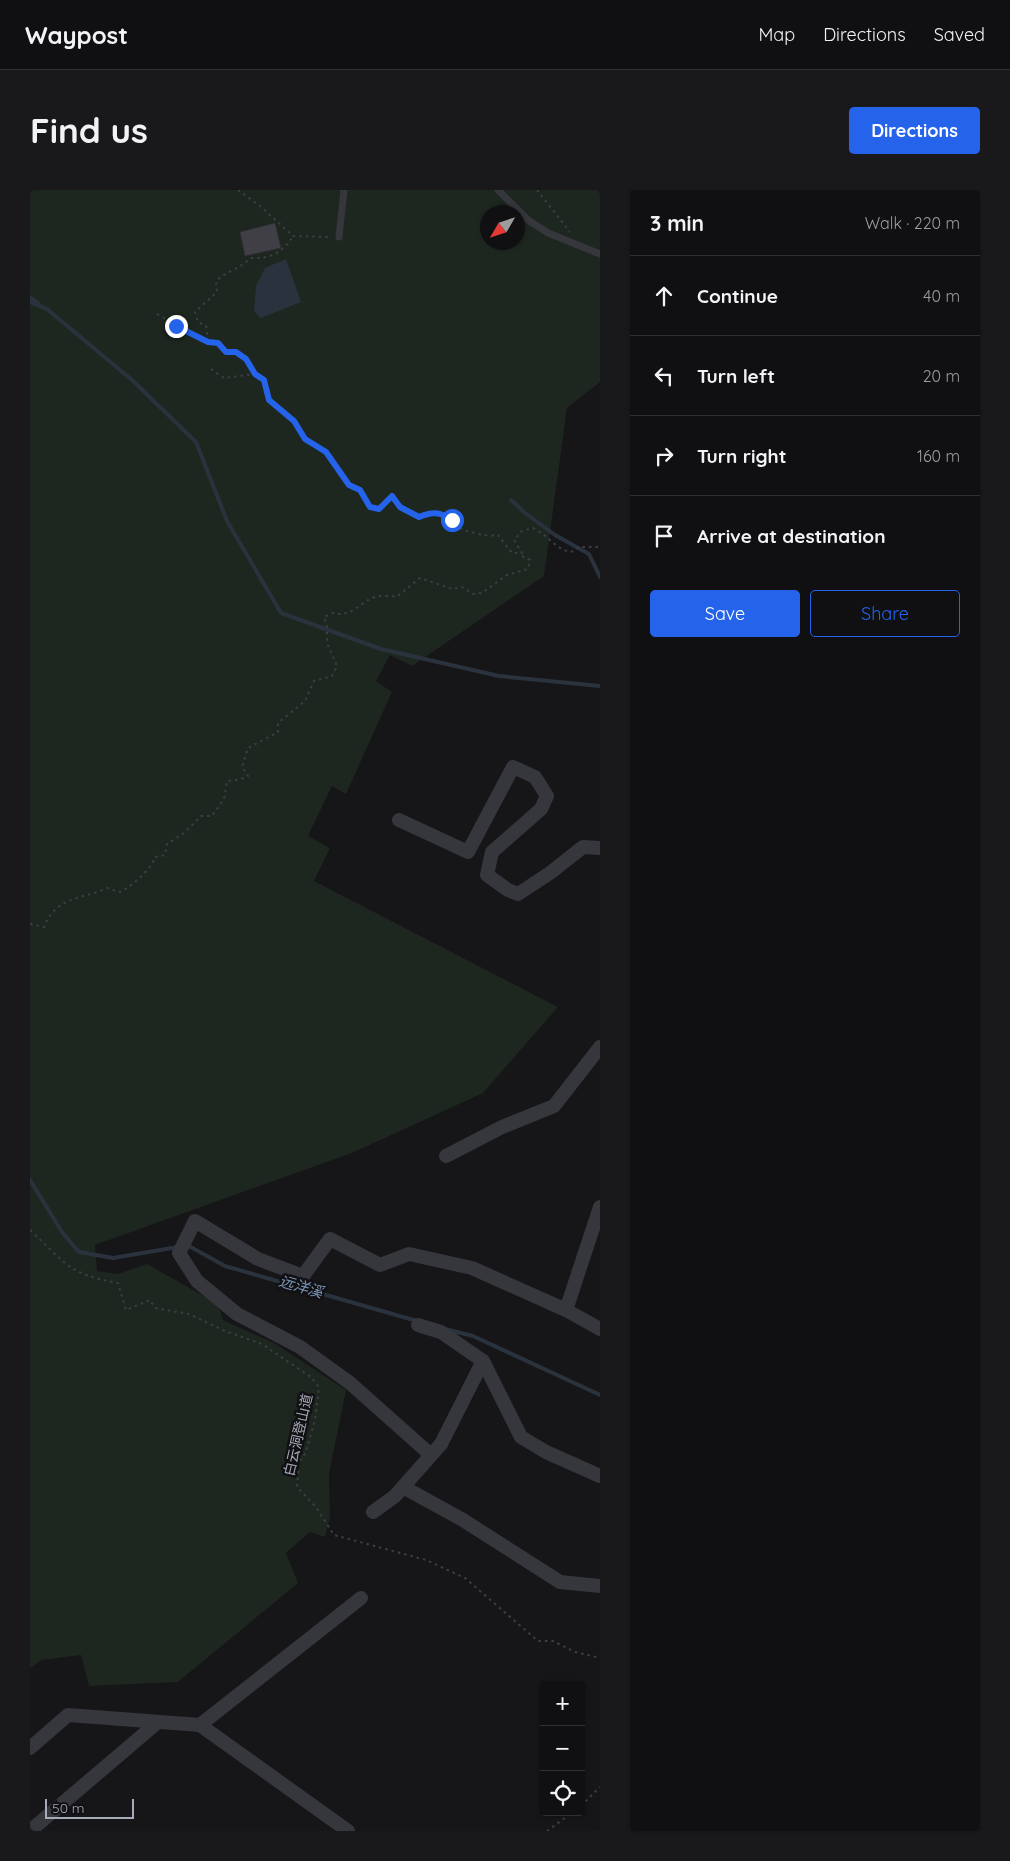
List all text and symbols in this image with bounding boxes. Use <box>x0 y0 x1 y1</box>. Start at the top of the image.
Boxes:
text: Waypost <box>25 20 128 50</box>
text: Map <box>758 23 795 46</box>
text: Directions <box>823 23 906 46</box>
text: Saved <box>934 23 985 46</box>
button: Directions <box>849 107 980 154</box>
text: Find us <box>30 108 148 152</box>
north arrow <box>480 205 525 250</box>
text: 3 min <box>650 210 704 236</box>
text: Walk · 220 m <box>865 213 960 233</box>
icon: ahead <box>650 282 678 310</box>
text: Continue <box>697 284 778 308</box>
text: 40 m <box>923 286 960 306</box>
route end <box>165 315 188 338</box>
icon: left <box>650 362 678 390</box>
text: Turn left <box>697 364 775 388</box>
text: 20 m <box>923 366 960 386</box>
icon: right <box>650 442 678 470</box>
text: Turn right <box>697 444 786 468</box>
text: 160 m <box>917 446 960 466</box>
route start <box>441 509 464 532</box>
icon: arrive <box>650 522 678 550</box>
text: Arrive at destination <box>697 524 886 548</box>
button: Save <box>650 590 800 637</box>
button: Share <box>810 590 960 637</box>
water label: 远洋溪 <box>277 1271 327 1302</box>
street label: 白云洞登山道 <box>280 1392 316 1478</box>
map controls <box>540 1681 585 1816</box>
button: + <box>540 1681 585 1726</box>
button: − <box>540 1726 585 1771</box>
button: locate <box>540 1771 585 1816</box>
scale bar <box>45 1796 134 1819</box>
text: 50 m <box>52 1799 85 1817</box>

